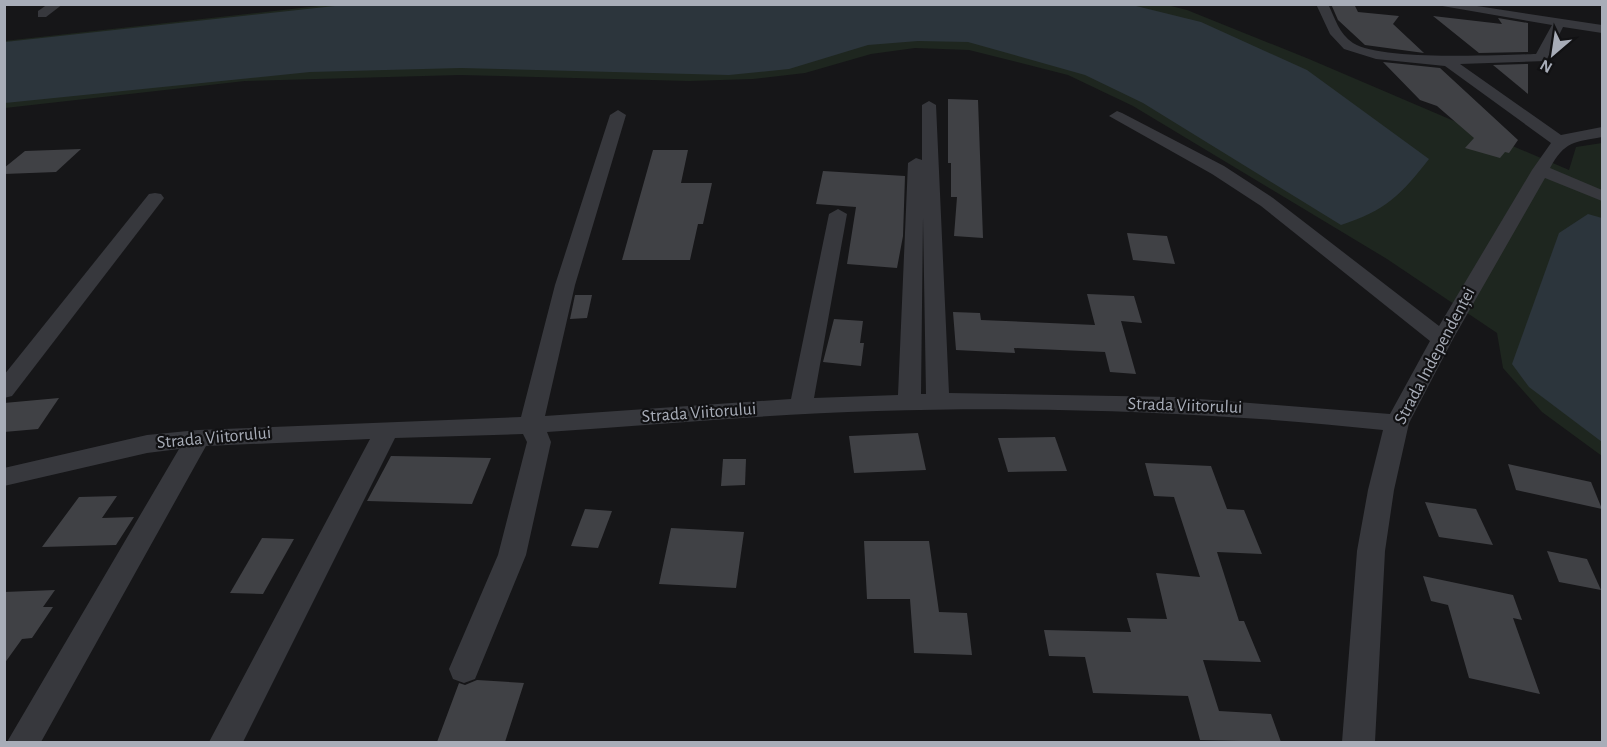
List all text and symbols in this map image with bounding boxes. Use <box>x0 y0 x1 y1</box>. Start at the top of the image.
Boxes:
north arrow <box>1523 24 1583 84</box>
text: N <box>1537 57 1555 76</box>
street label: Strada Independenței <box>1391 285 1480 428</box>
street label: Strada Viitorului <box>1127 395 1243 417</box>
street label: Strada Viitorului <box>641 400 757 426</box>
street label: Strada Viitorului <box>156 424 272 452</box>

